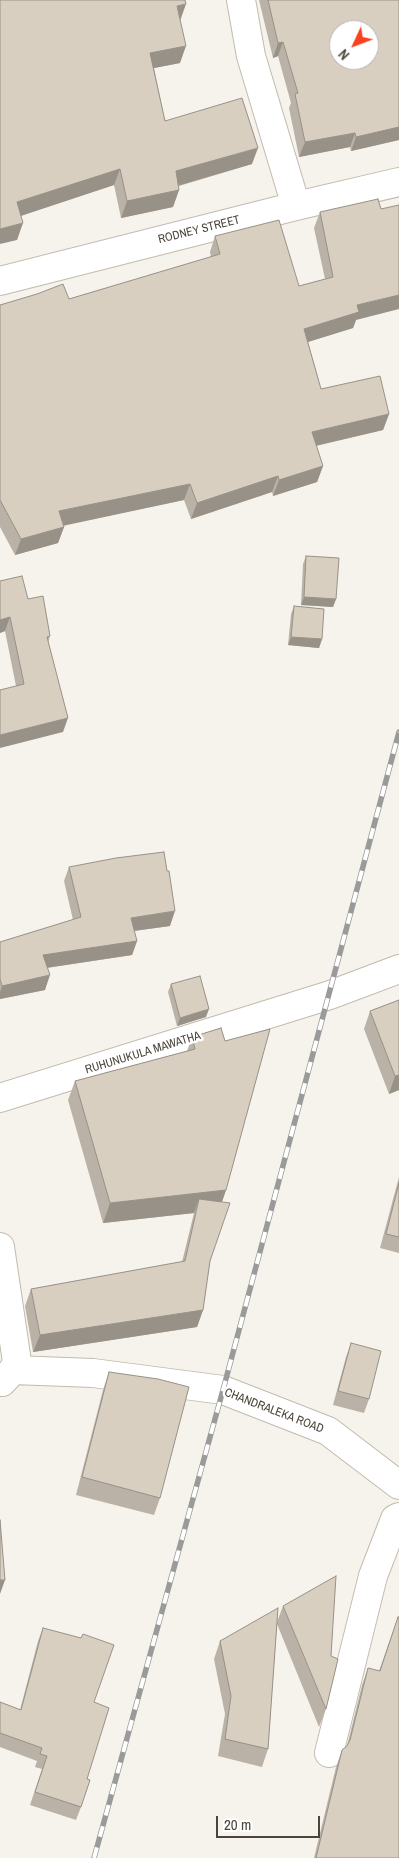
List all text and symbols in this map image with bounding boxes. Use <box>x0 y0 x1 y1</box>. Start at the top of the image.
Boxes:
north arrow <box>329 20 379 70</box>
text: N <box>334 45 353 64</box>
street label: RODNEY STREET <box>157 213 241 247</box>
street label: RUHUNUKULA MAWATHA <box>84 1029 202 1077</box>
street label: CHANDRALEKA ROAD <box>222 1385 326 1437</box>
scale bar <box>219 1806 323 1838</box>
text: 20 m <box>224 1814 251 1835</box>

